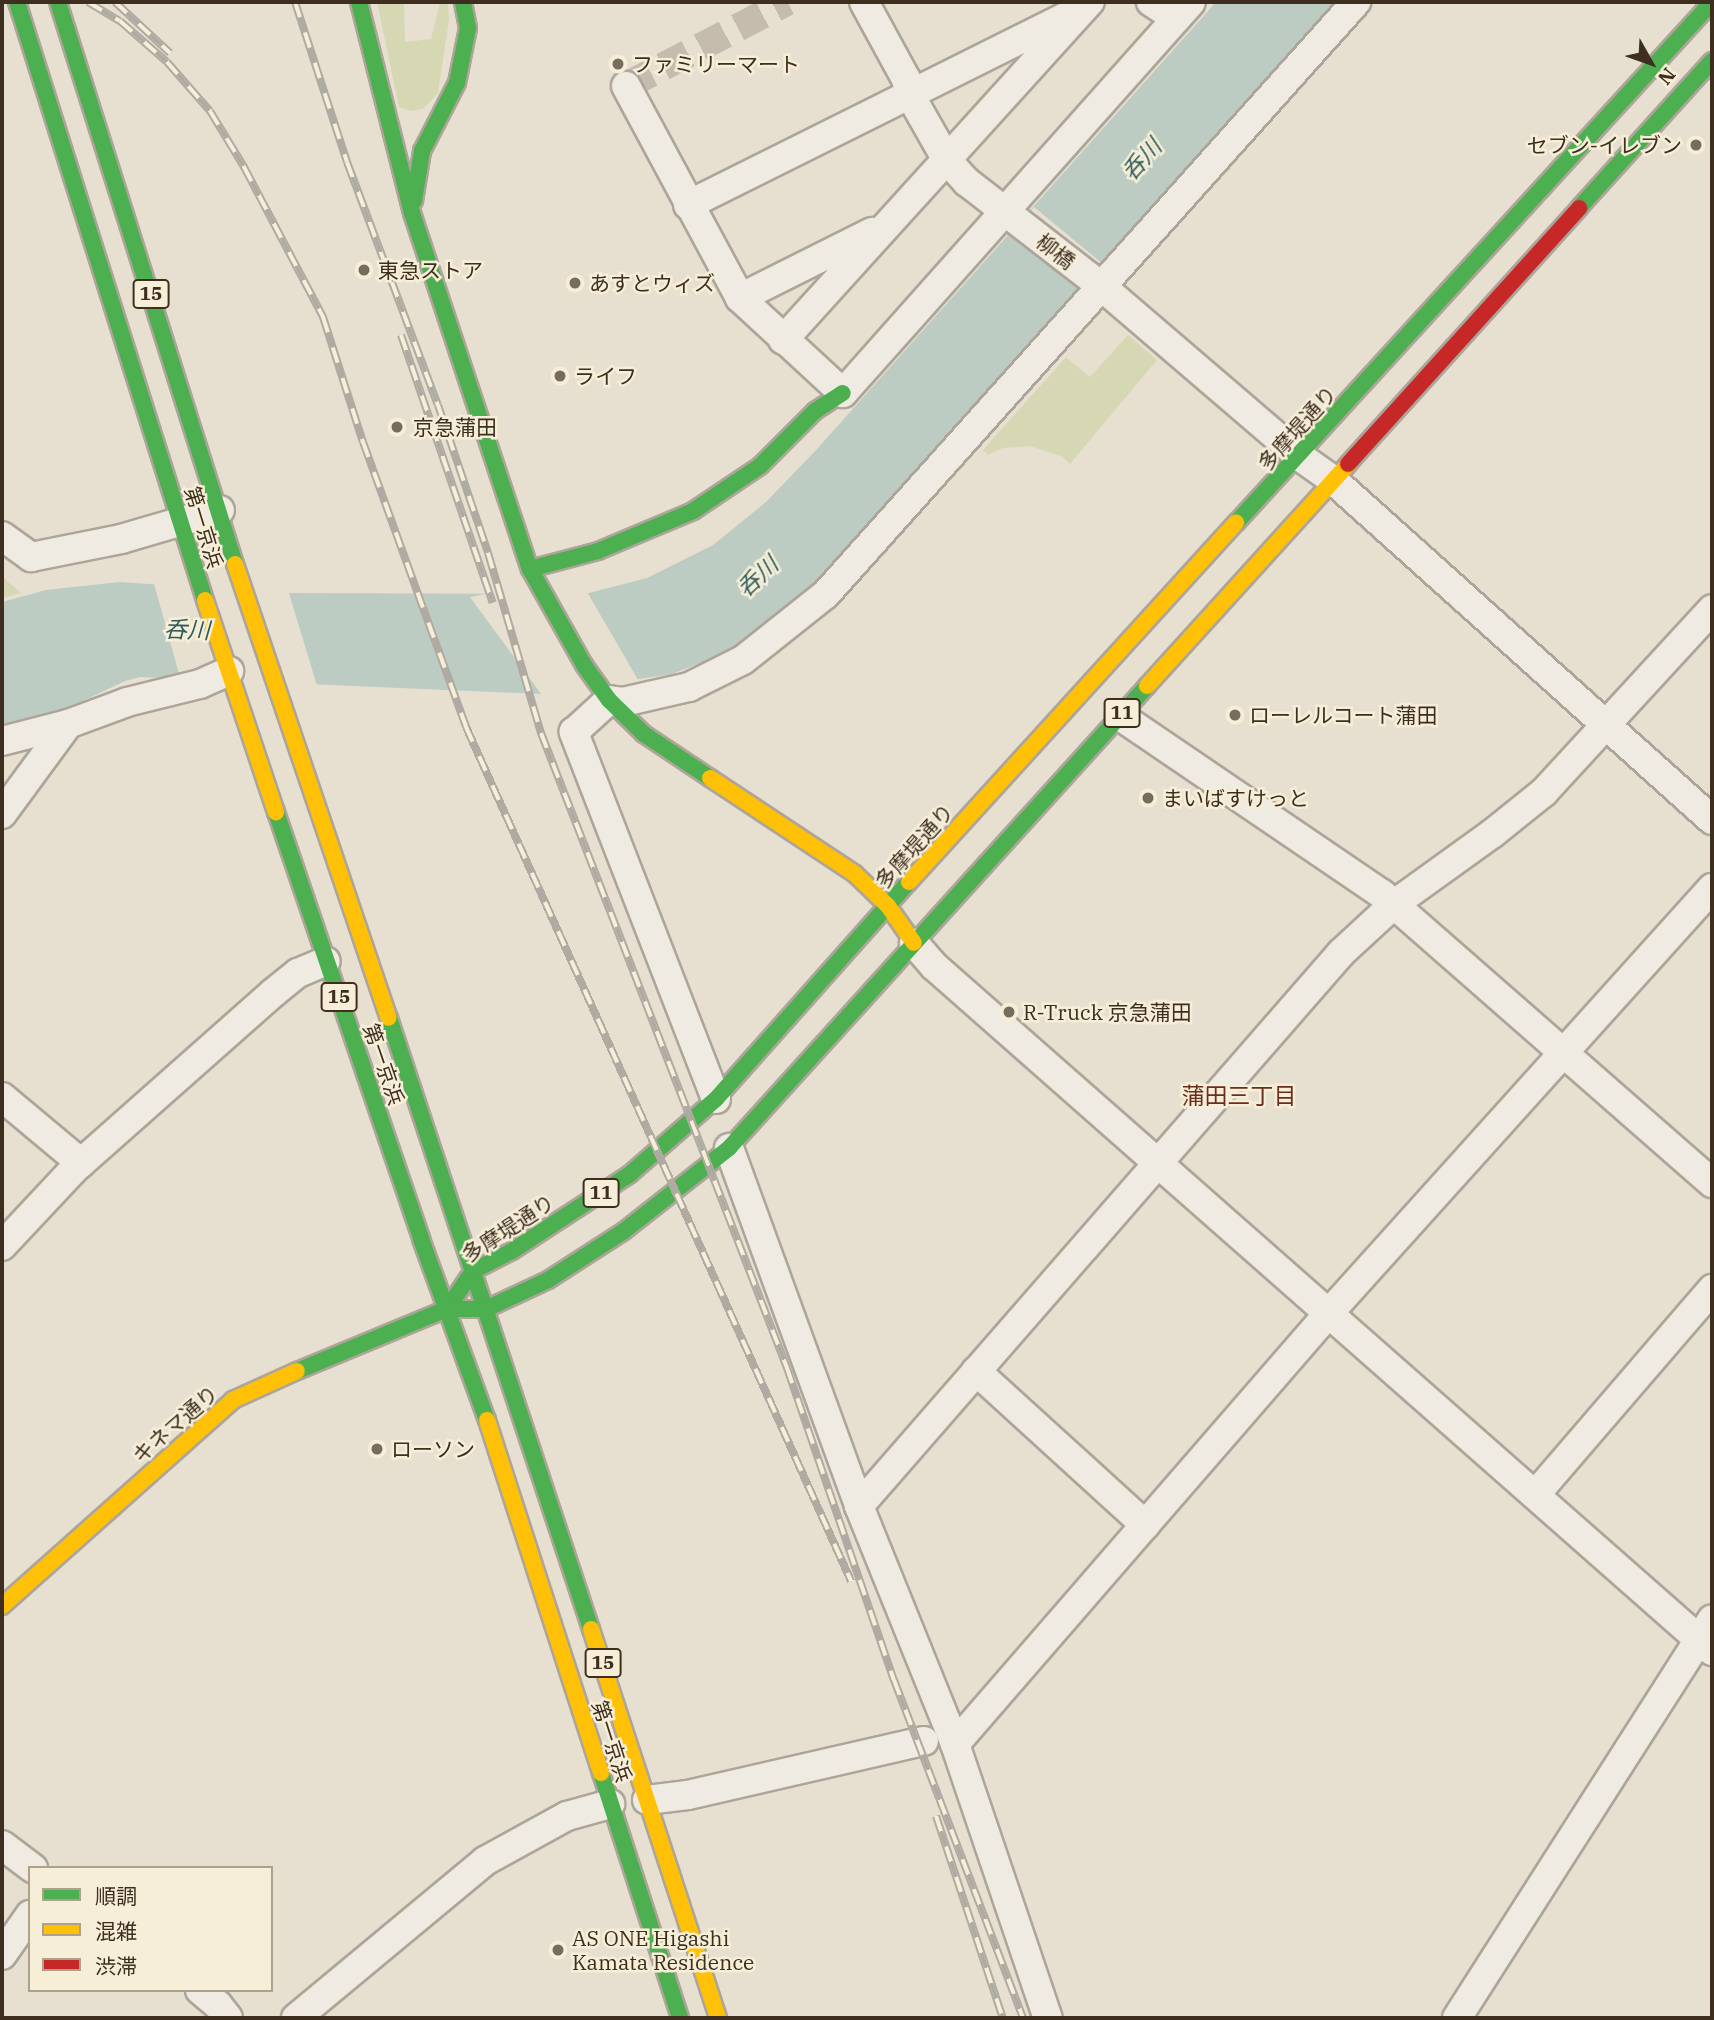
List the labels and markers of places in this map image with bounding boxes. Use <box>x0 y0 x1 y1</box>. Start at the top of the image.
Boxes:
place label: ファミリーマート <box>632 51 800 77</box>
marker: ファミリーマート <box>610 56 626 72</box>
place label: セブン-イレブン <box>1527 132 1682 158</box>
marker: セブン-イレブン <box>1688 137 1704 153</box>
place label: 東急ストア <box>378 257 483 283</box>
marker: 東急ストア <box>356 262 372 278</box>
place label: あすとウィズ <box>589 270 715 296</box>
marker: あすとウィズ <box>567 275 583 291</box>
place label: ライフ <box>574 363 637 389</box>
marker: ライフ <box>552 368 568 384</box>
place label: 京急蒲田 <box>413 414 497 440</box>
marker: 京急蒲田 <box>387 417 407 437</box>
place label: ローレルコート蒲田 <box>1249 702 1438 728</box>
marker: ローレルコート蒲田 <box>1227 707 1243 723</box>
place label: まいばすけっと <box>1162 785 1309 811</box>
marker: まいばすけっと <box>1140 790 1156 806</box>
place label: R-Truck 京急蒲田 <box>1023 999 1192 1025</box>
marker: R-Truck 京急蒲田 <box>1001 1004 1017 1020</box>
place label: ローソン <box>391 1436 475 1462</box>
marker: ローソン <box>369 1441 385 1457</box>
place label: AS ONE Higashi Kamata Residence <box>572 1925 754 1975</box>
marker: AS ONE Higashi Kamata Residence <box>550 1942 566 1958</box>

